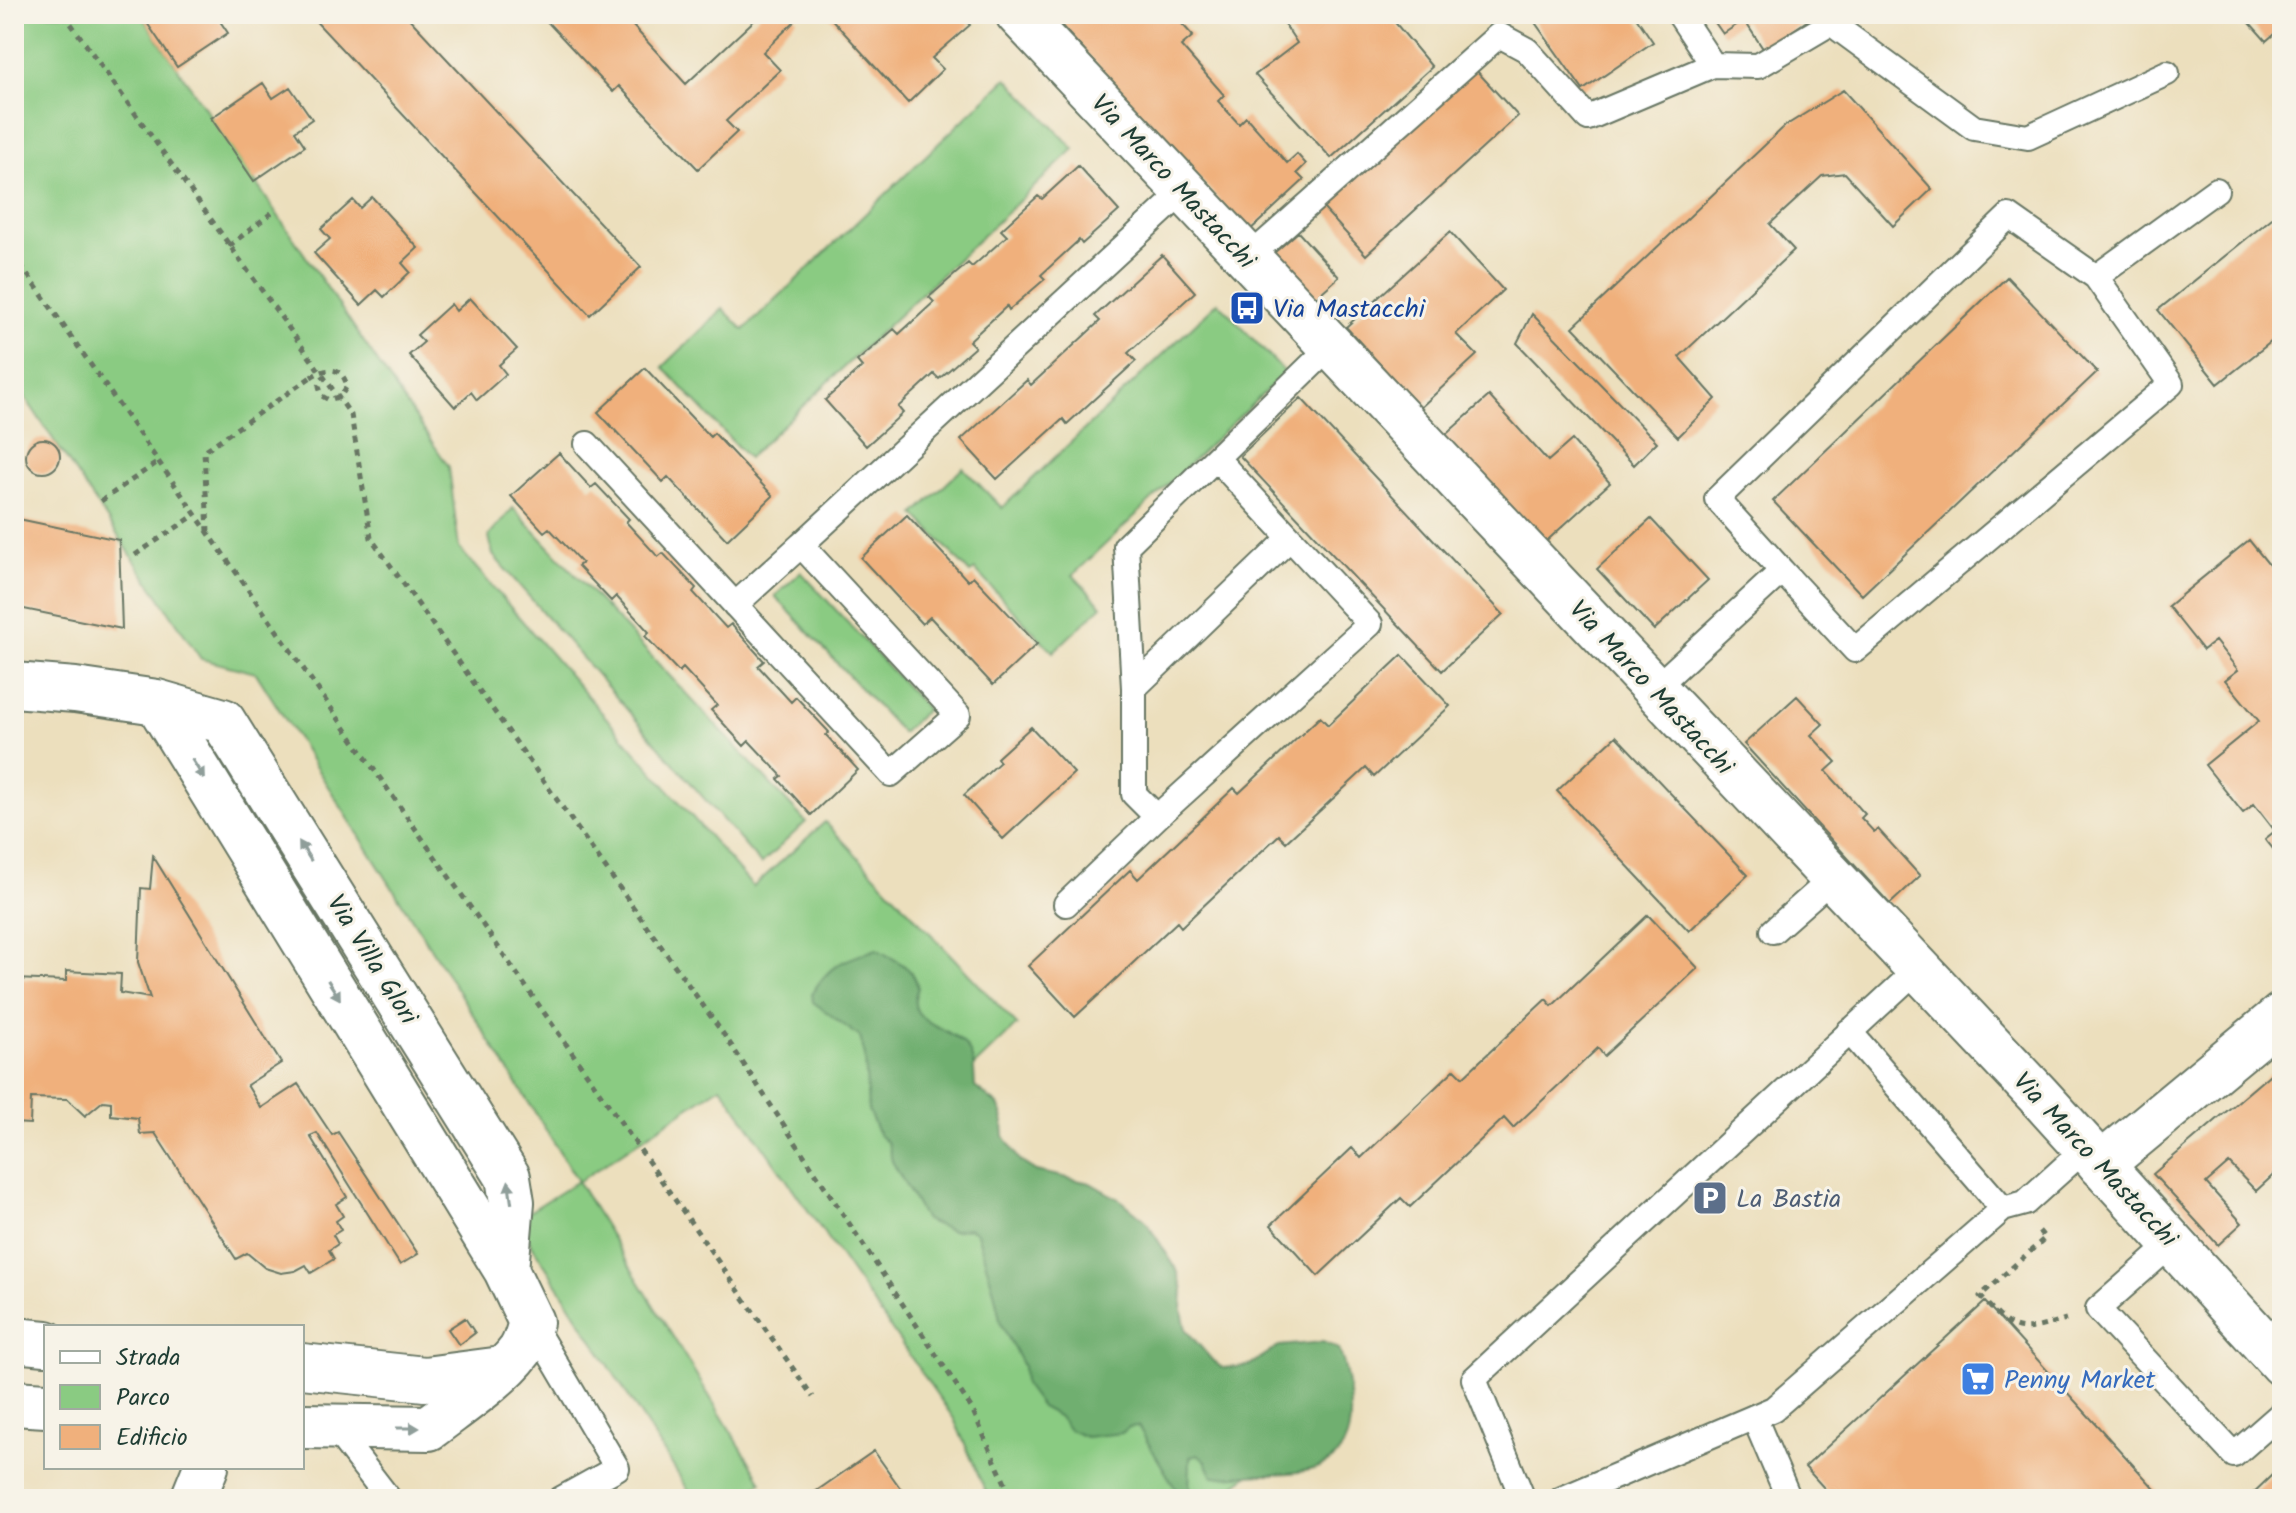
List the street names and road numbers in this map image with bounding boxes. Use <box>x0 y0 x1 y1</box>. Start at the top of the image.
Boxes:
street label: Via Marco Mastacchi <box>1080 85 1267 281</box>
street label: Via Marco Mastacchi <box>1558 591 1745 787</box>
street label: Via Villa Glori <box>315 887 429 1035</box>
street label: Via Marco Mastacchi <box>2002 1063 2189 1259</box>

